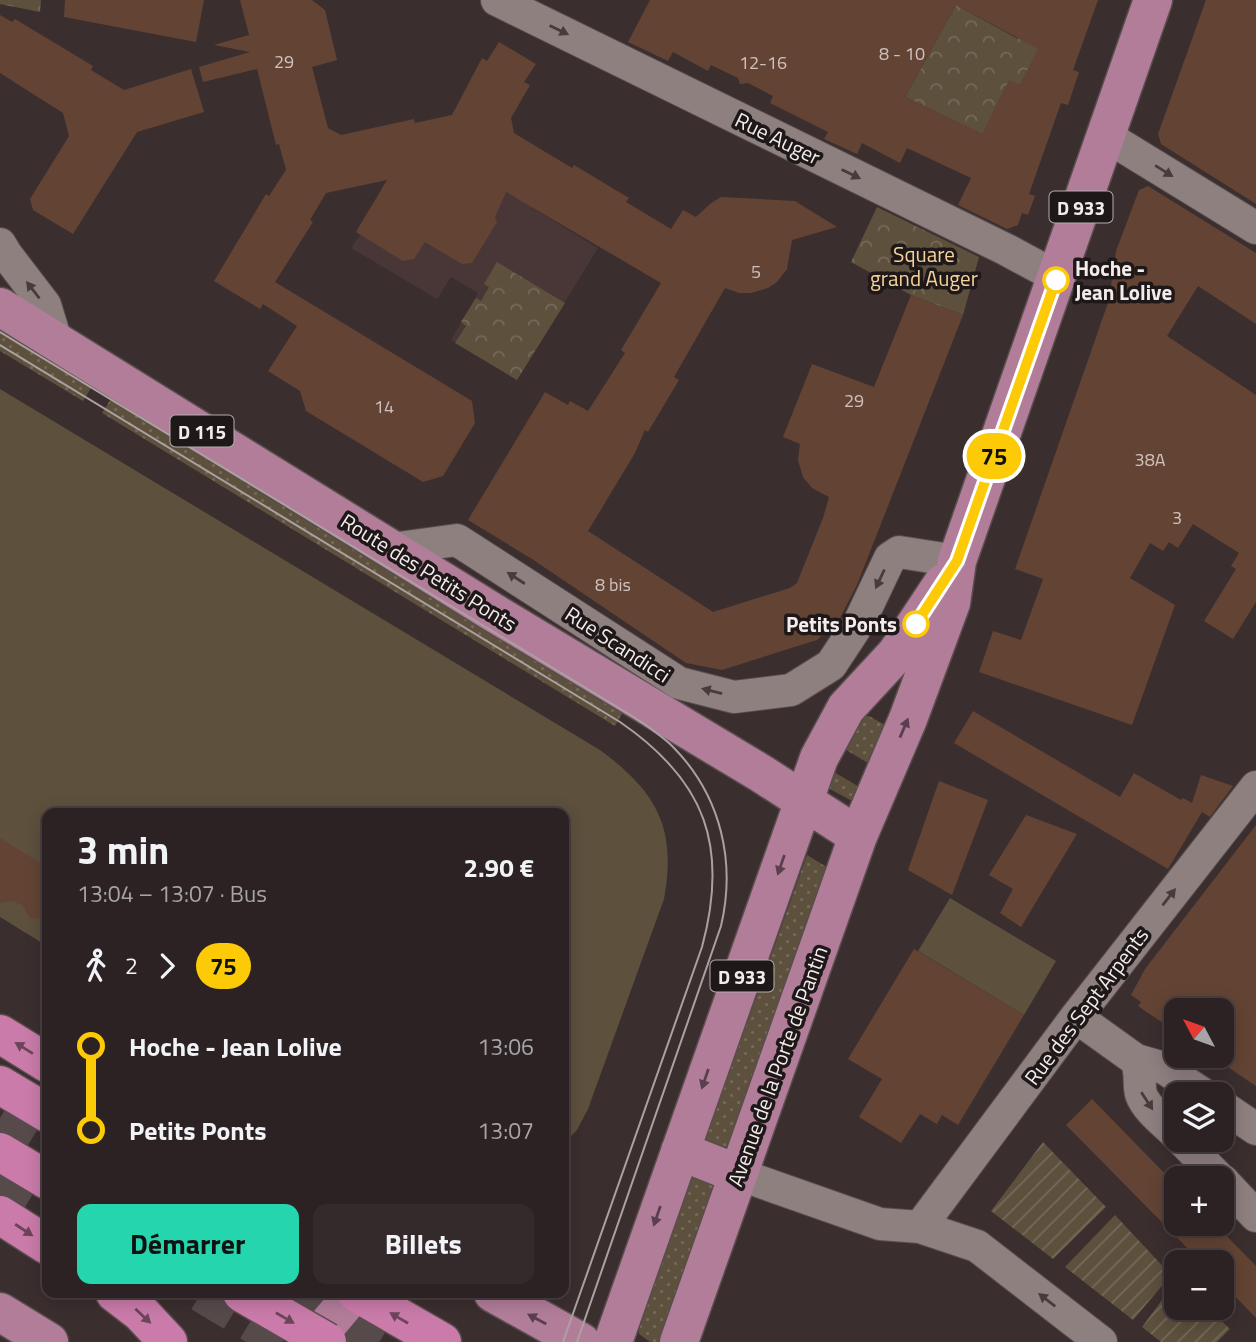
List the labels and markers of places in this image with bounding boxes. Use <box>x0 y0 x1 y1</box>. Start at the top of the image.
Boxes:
place label: Hoche - Jean Lolive <box>1075 252 1172 308</box>
marker: Hoche - Jean Lolive <box>1043 267 1069 293</box>
place label: Petits Ponts <box>786 608 897 640</box>
marker: Petits Ponts <box>903 611 929 637</box>

